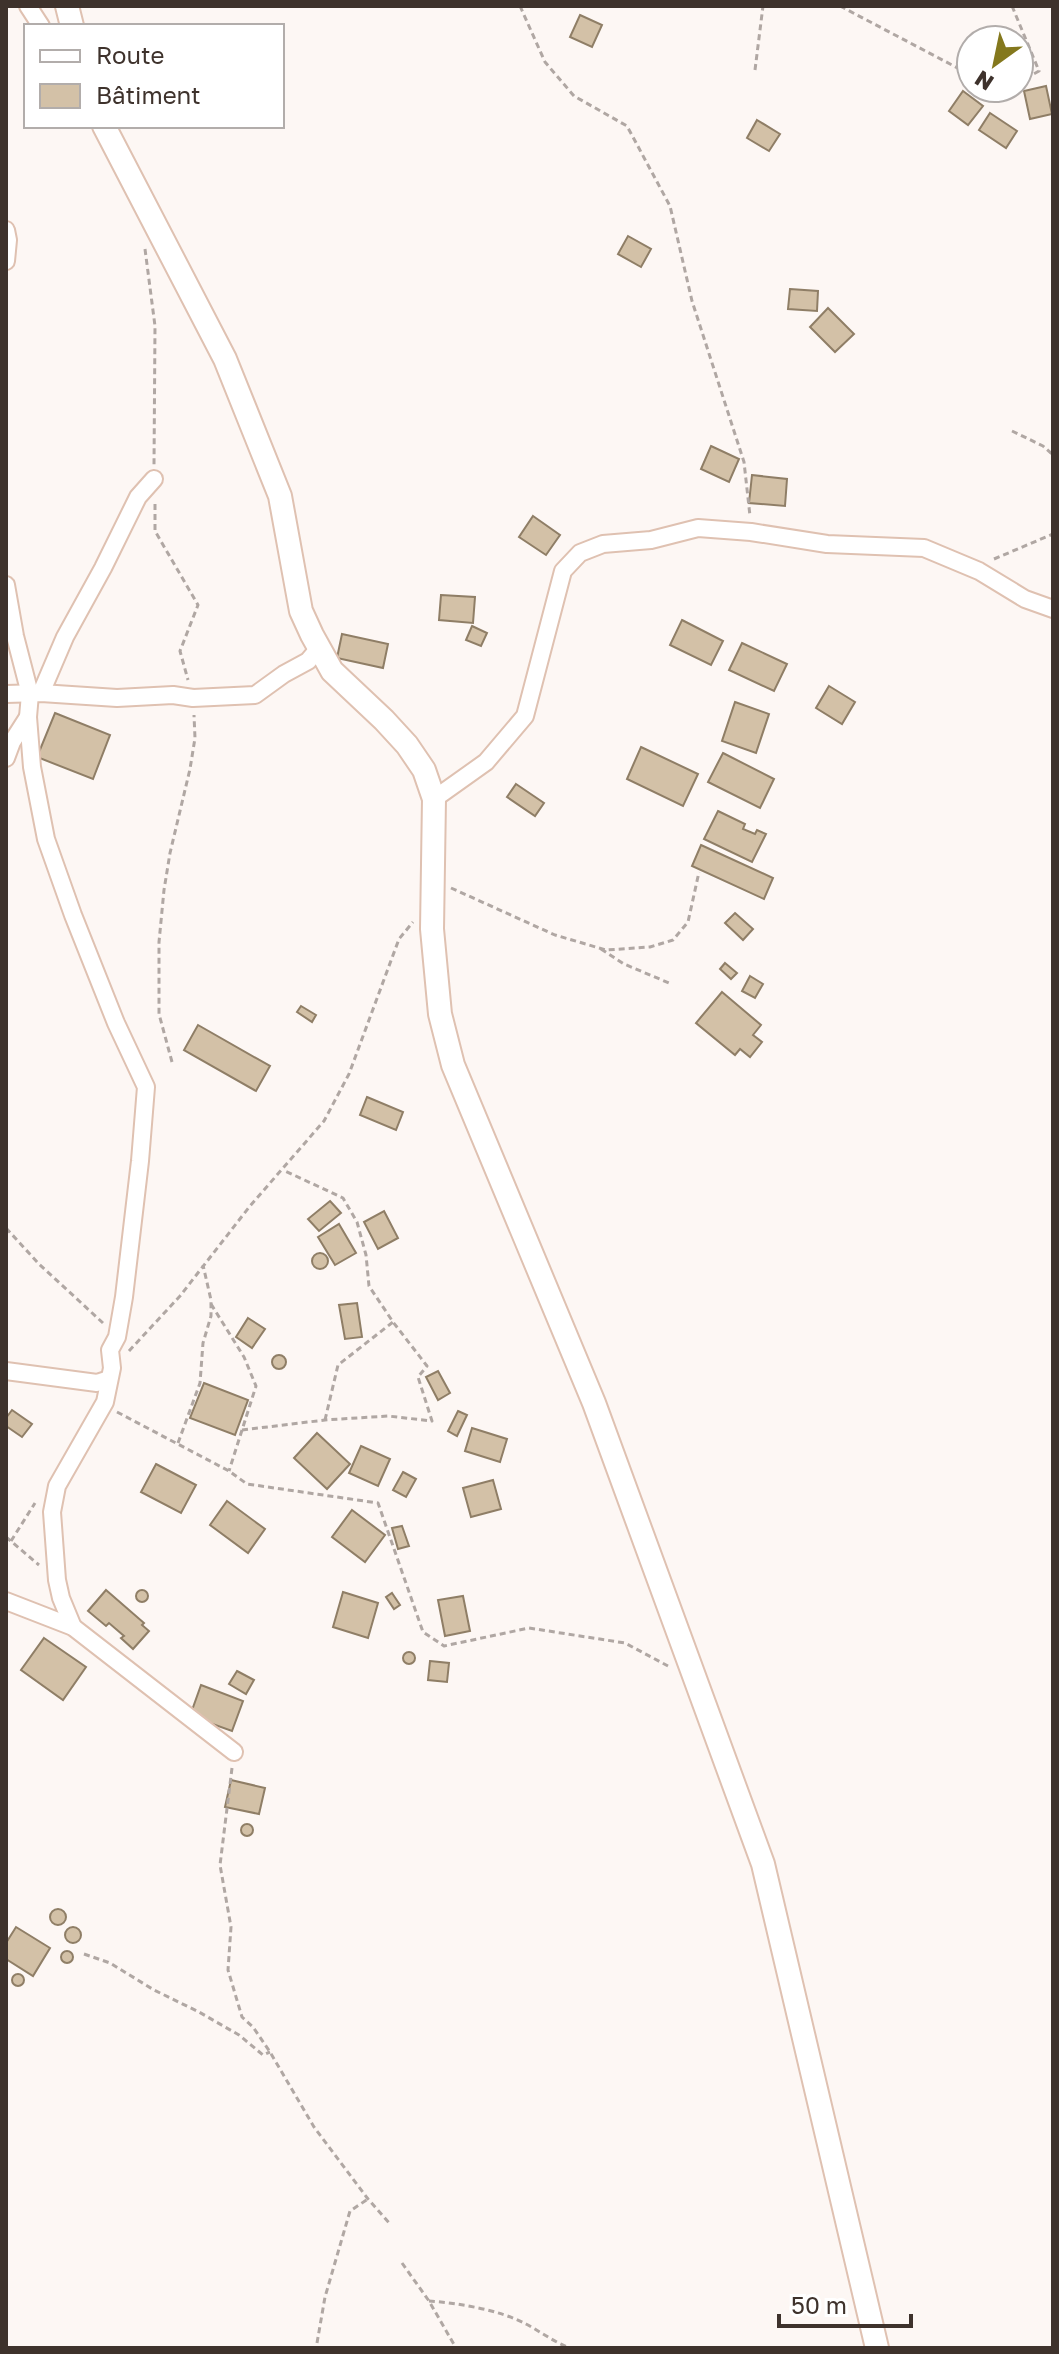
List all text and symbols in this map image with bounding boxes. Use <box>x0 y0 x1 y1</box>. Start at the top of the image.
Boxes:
legend <box>24 24 284 128</box>
north arrow <box>955 24 1035 104</box>
text: Route <box>96 40 165 69</box>
text: N <box>969 65 998 97</box>
text: Bâtiment <box>96 80 201 109</box>
scale bar <box>779 2278 911 2328</box>
text: 50 m <box>791 2290 847 2319</box>

